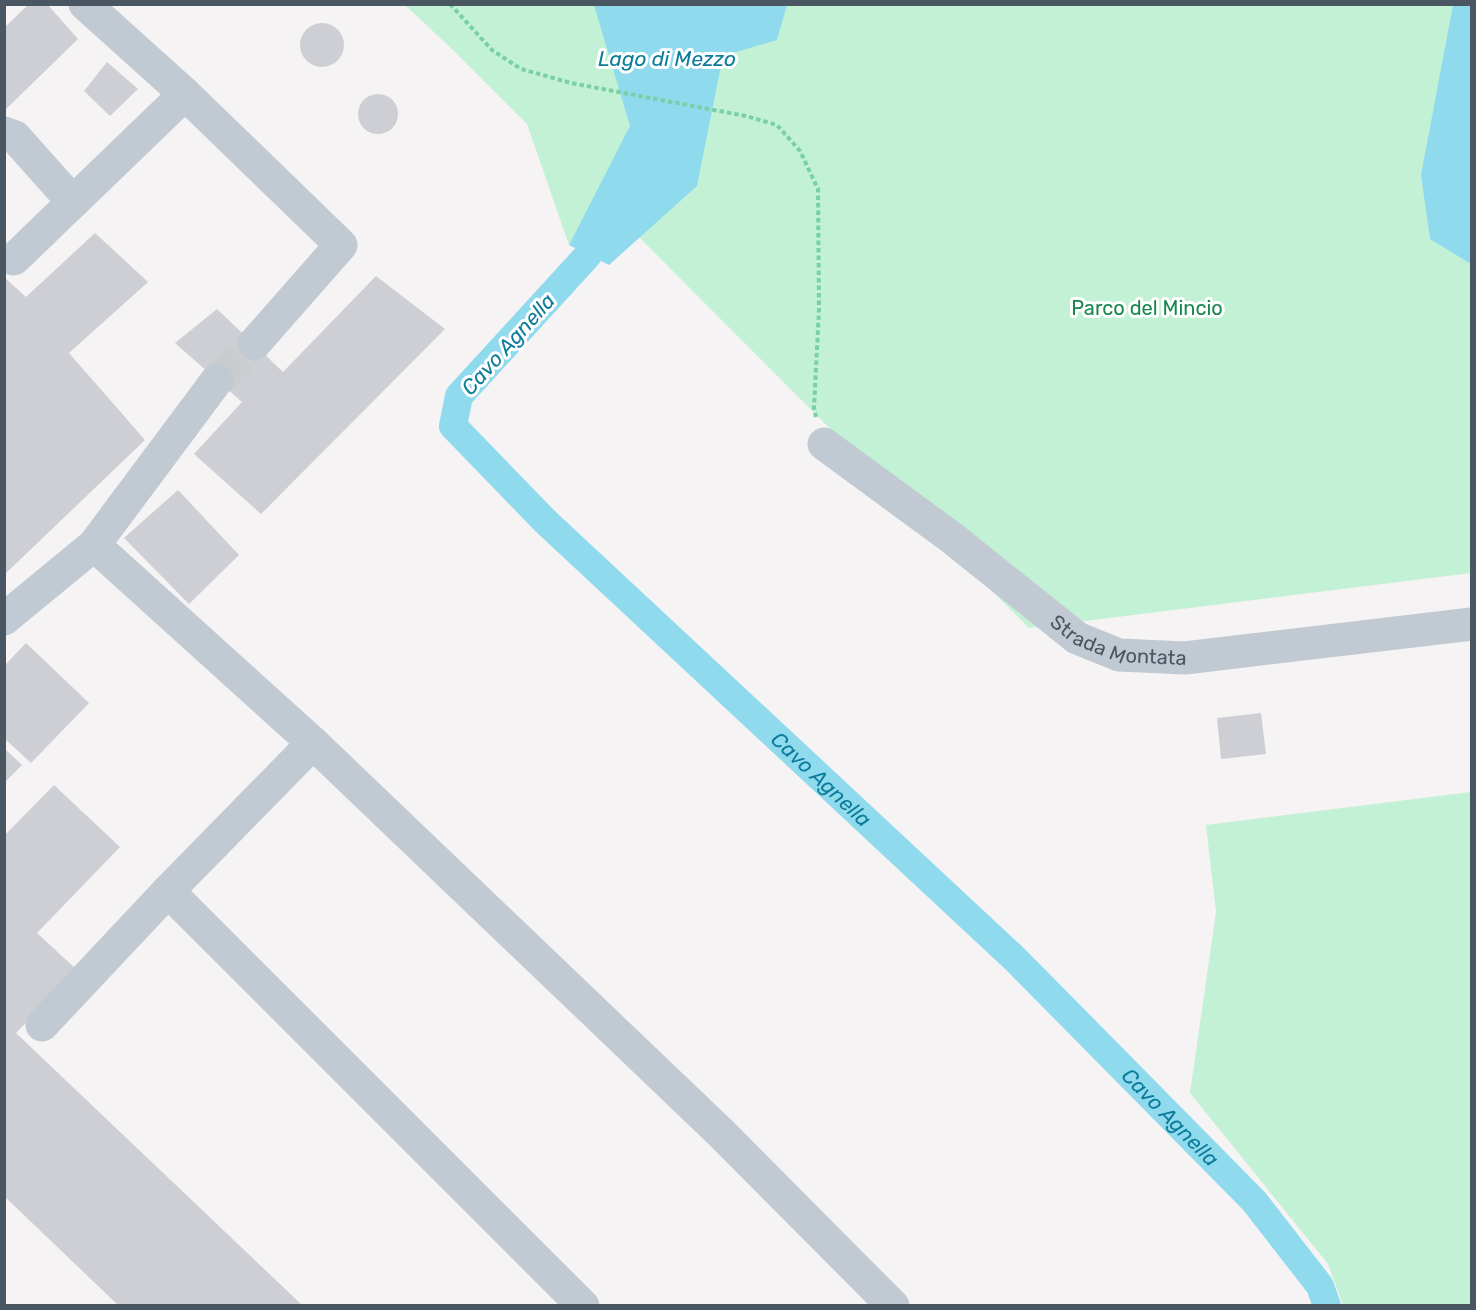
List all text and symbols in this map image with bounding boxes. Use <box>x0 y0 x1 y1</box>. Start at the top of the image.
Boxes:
water label: Lago di Mezzo <box>598 46 736 71</box>
water label: Cavo Agnella <box>456 288 560 400</box>
park label: Parco del Mincio <box>1071 296 1223 320</box>
street label: Strada Montata <box>1046 609 1187 670</box>
water label: Cavo Agnella <box>766 726 877 831</box>
water label: Cavo Agnella <box>1117 1062 1224 1171</box>

